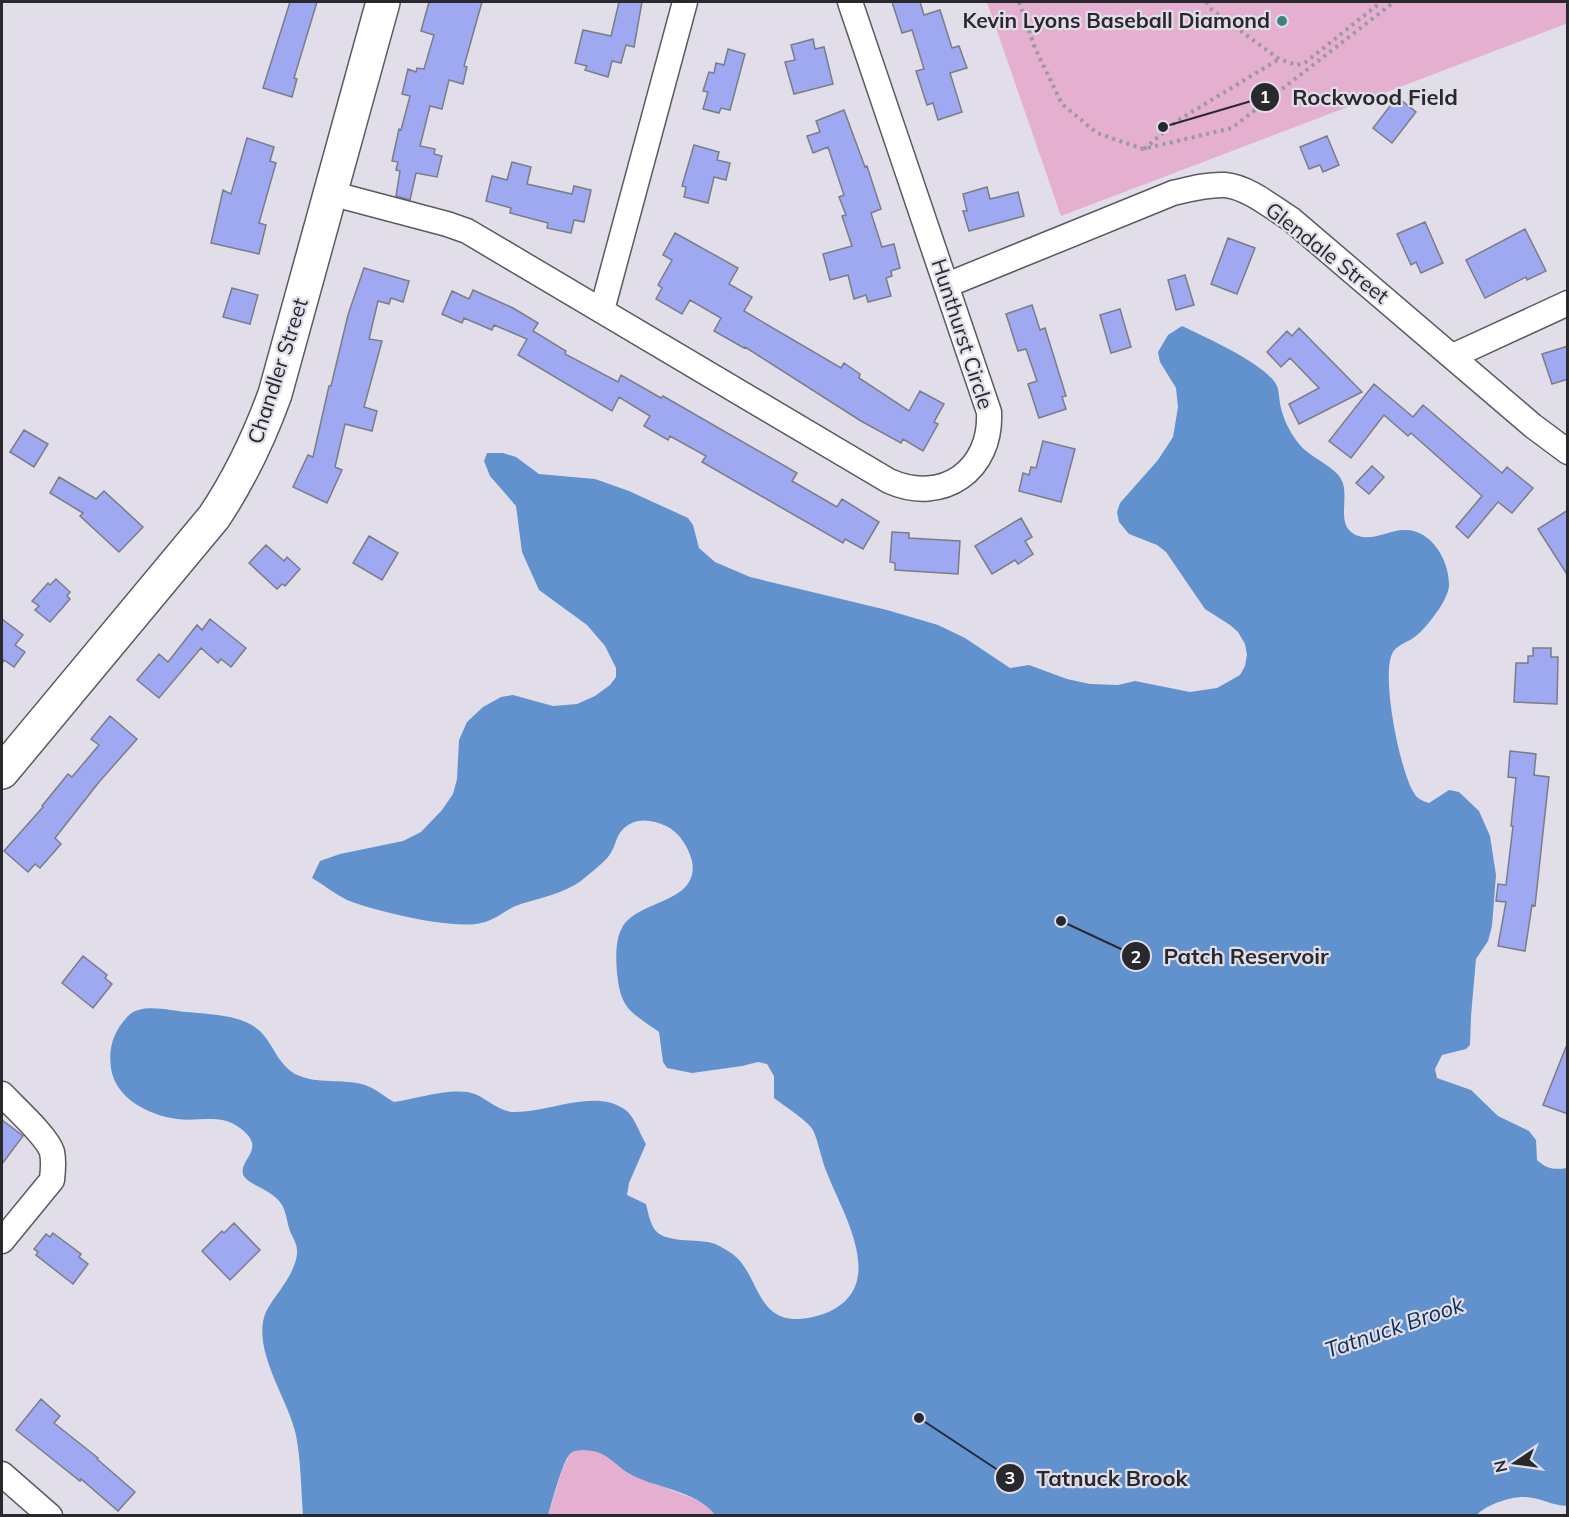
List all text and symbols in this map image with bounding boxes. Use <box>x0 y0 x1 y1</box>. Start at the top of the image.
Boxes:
place label: Kevin Lyons Baseball Diamond <box>962 7 1270 33</box>
marker: Kevin Lyons Baseball Diamond <box>1275 14 1289 28</box>
callout: Rockwood Field <box>1250 77 1470 117</box>
text: Rockwood Field <box>1292 83 1458 111</box>
text: 1 <box>1260 85 1270 108</box>
street label: Glendale Street <box>1261 196 1394 308</box>
street label: Hunthurst Circle <box>926 255 1000 412</box>
street label: Chandler Street <box>241 294 313 447</box>
callout: Patch Reservoir <box>1121 936 1340 976</box>
text: Patch Reservoir <box>1163 942 1329 970</box>
text: 2 <box>1131 945 1141 968</box>
water label: Tatnuck Brook <box>1321 1290 1468 1364</box>
north arrow <box>1485 1433 1545 1493</box>
callout: Tatnuck Brook <box>995 1458 1200 1498</box>
text: N <box>1489 1458 1511 1475</box>
text: Tatnuck Brook <box>1036 1464 1189 1492</box>
text: 3 <box>1005 1466 1015 1489</box>

